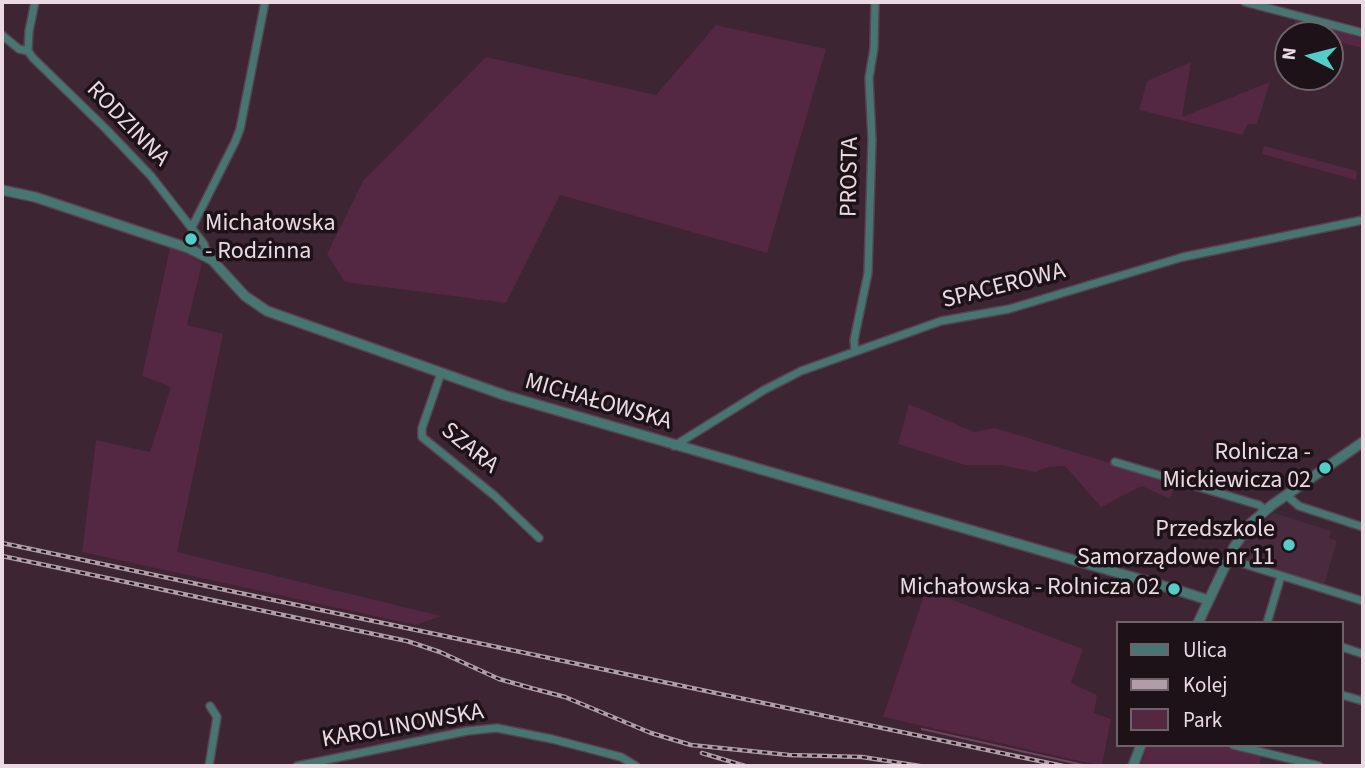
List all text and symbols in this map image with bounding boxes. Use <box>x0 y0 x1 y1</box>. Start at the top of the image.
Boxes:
north arrow <box>1274 21 1344 91</box>
text: N <box>1276 46 1304 62</box>
street label: RODZINNA <box>79 76 175 174</box>
street label: PROSTA <box>836 137 866 217</box>
place label: Michałowska - Rodzinna <box>205 211 336 267</box>
marker: Michałowska - Rodzinna <box>183 231 199 247</box>
street label: SPACEROWA <box>940 258 1068 316</box>
street label: MICHAŁOWSKA <box>521 368 675 438</box>
street label: SZARA <box>435 417 503 481</box>
place label: Rolnicza - Mickiewicza 02 <box>1162 440 1311 496</box>
marker: Rolnicza - Mickiewicza 02 <box>1317 460 1333 476</box>
place label: Przedszkole Samorządowe nr 11 <box>1077 517 1275 573</box>
marker: Przedszkole Samorządowe nr 11 <box>1281 537 1297 553</box>
place label: Michałowska - Rolnicza 02 <box>899 575 1160 603</box>
marker: Michałowska - Rolnicza 02 <box>1166 581 1182 597</box>
legend <box>1116 621 1344 747</box>
text: Ulica <box>1183 635 1227 665</box>
text: Kolej <box>1183 670 1227 700</box>
street label: KAROLINOWSKA <box>320 699 486 755</box>
text: Park <box>1183 705 1222 735</box>

